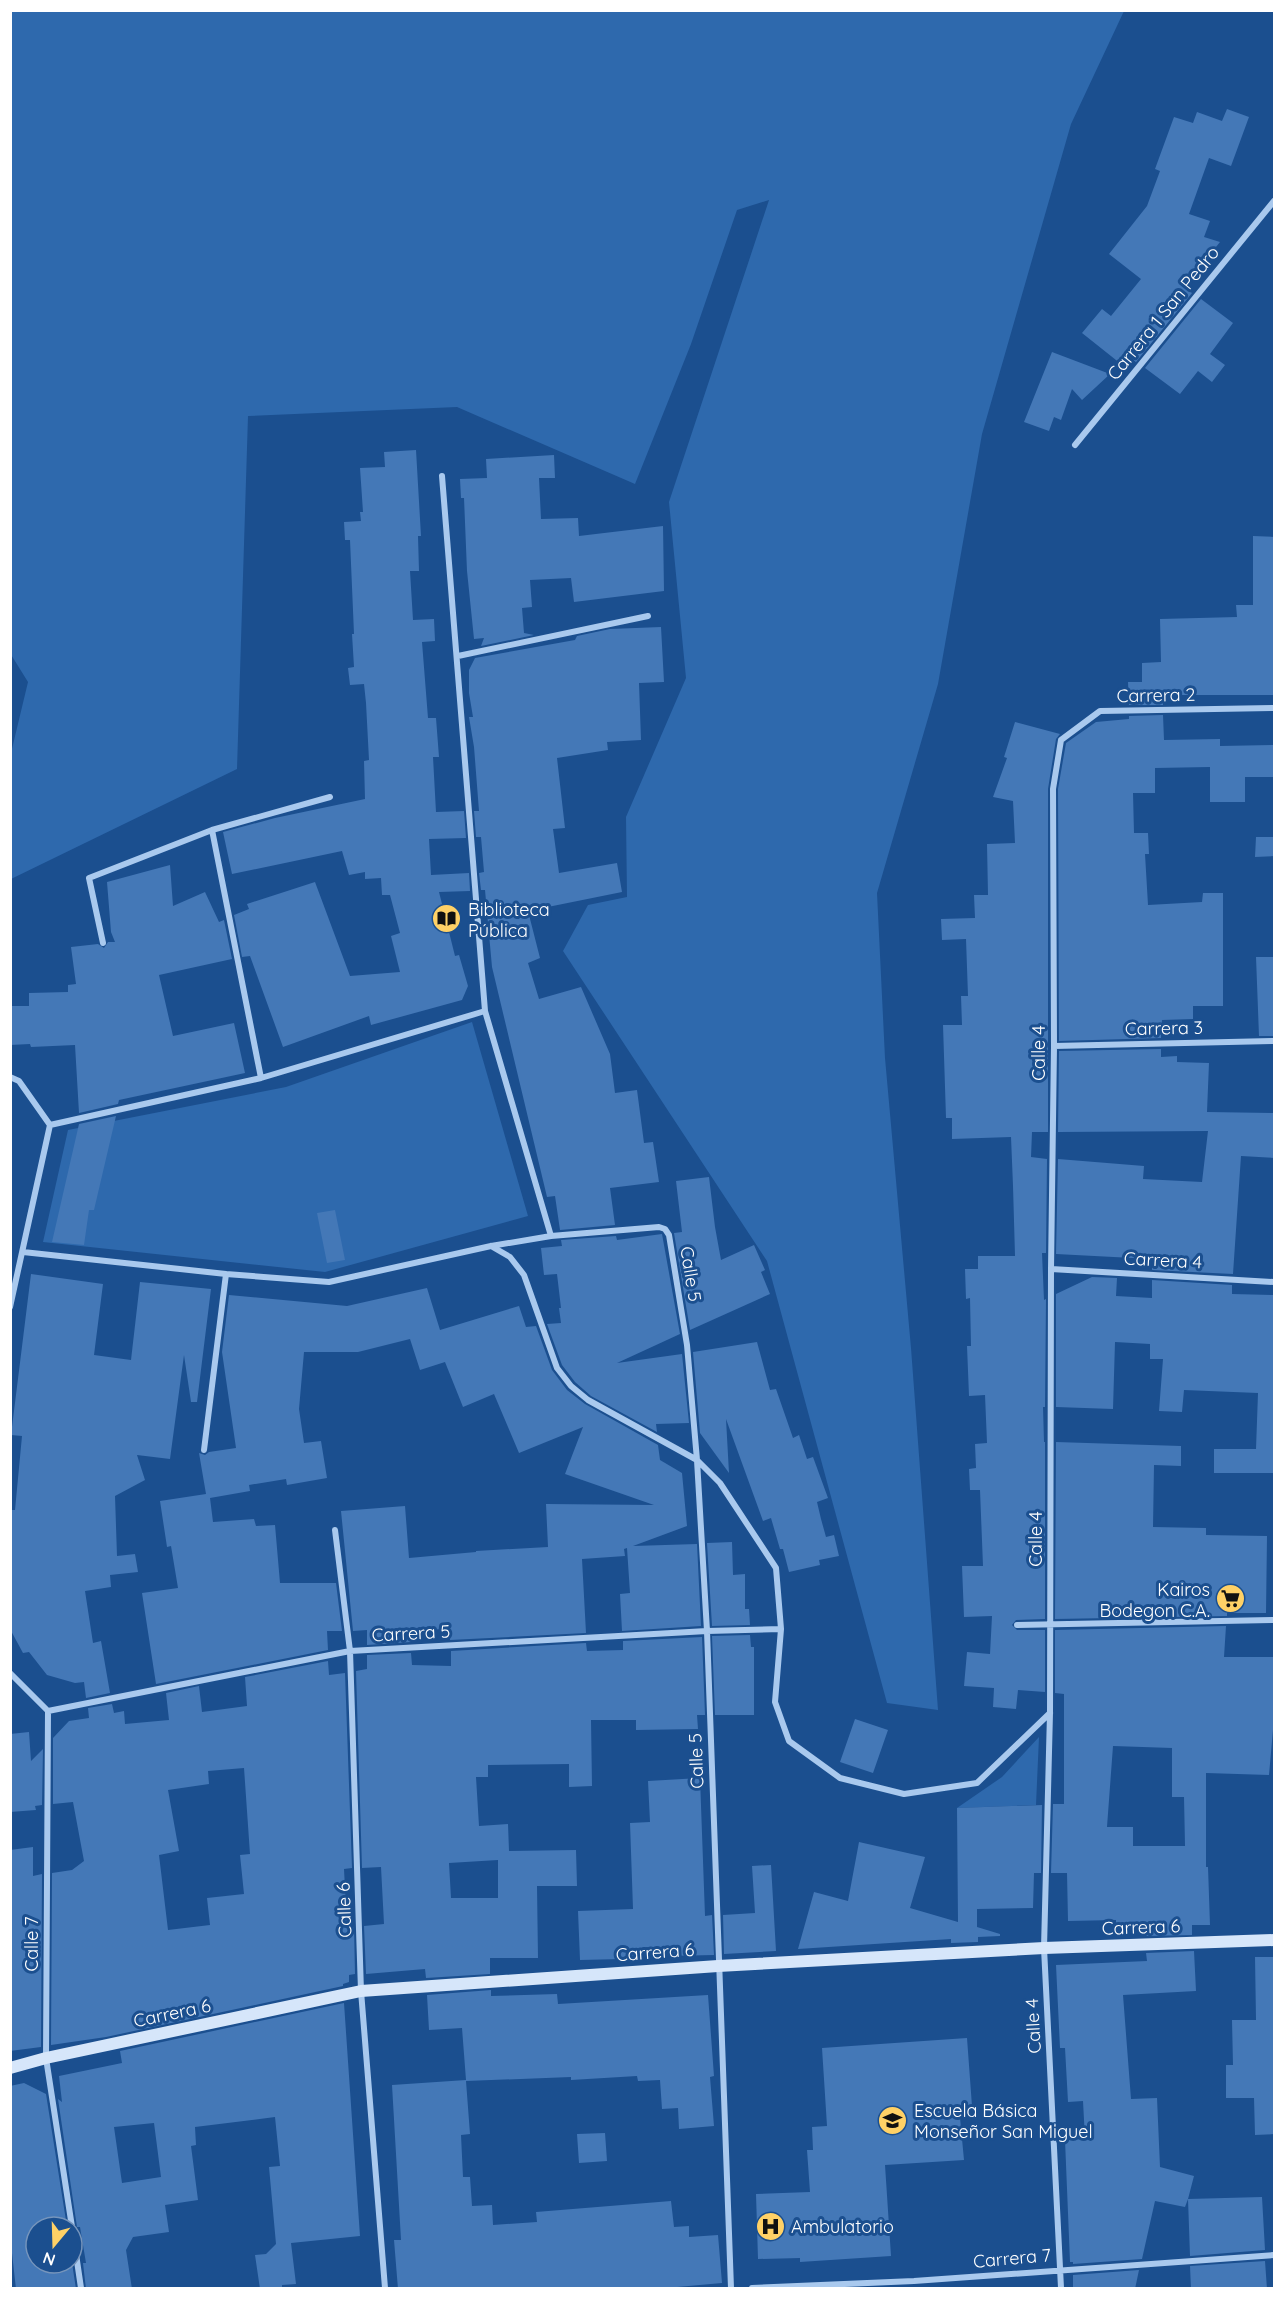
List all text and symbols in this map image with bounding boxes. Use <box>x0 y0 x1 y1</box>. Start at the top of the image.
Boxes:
street label: Carrera 1 San Pedro <box>1102 241 1224 385</box>
street label: Carrera 2 <box>1116 683 1196 707</box>
place label: Biblioteca Pública <box>468 898 550 942</box>
library icon: Biblioteca Pública <box>431 903 463 935</box>
street label: Carrera 3 <box>1125 1016 1203 1040</box>
street label: Calle 4 <box>1027 1025 1050 1081</box>
street label: Calle 5 <box>675 1245 707 1303</box>
street label: Carrera 4 <box>1123 1246 1203 1274</box>
street label: Calle 4 <box>1024 1511 1047 1567</box>
place label: Kairos Bodegon C.A. <box>1099 1578 1210 1622</box>
supermarket icon: Kairos Bodegon C.A. <box>1215 1583 1247 1615</box>
street label: Carrera 5 <box>371 1619 451 1647</box>
street label: Calle 5 <box>684 1733 708 1789</box>
street label: Calle 6 <box>332 1882 356 1938</box>
street label: Carrera 6 <box>1101 1914 1181 1940</box>
street label: Calle 7 <box>20 1916 43 1972</box>
street label: Carrera 6 <box>615 1938 695 1966</box>
street label: Carrera 6 <box>131 1994 213 2032</box>
street label: Calle 4 <box>1020 1998 1046 2054</box>
place label: Escuela Básica Monseñor San Miguel <box>914 2099 1093 2143</box>
school or university icon: Escuela Básica Monseñor San Miguel <box>877 2104 909 2136</box>
hospital icon: Ambulatorio <box>754 2210 786 2242</box>
north arrow <box>24 2215 84 2275</box>
place label: Ambulatorio <box>791 2215 894 2238</box>
street label: Carrera 7 <box>972 2243 1052 2273</box>
text: N <box>40 2248 58 2271</box>

